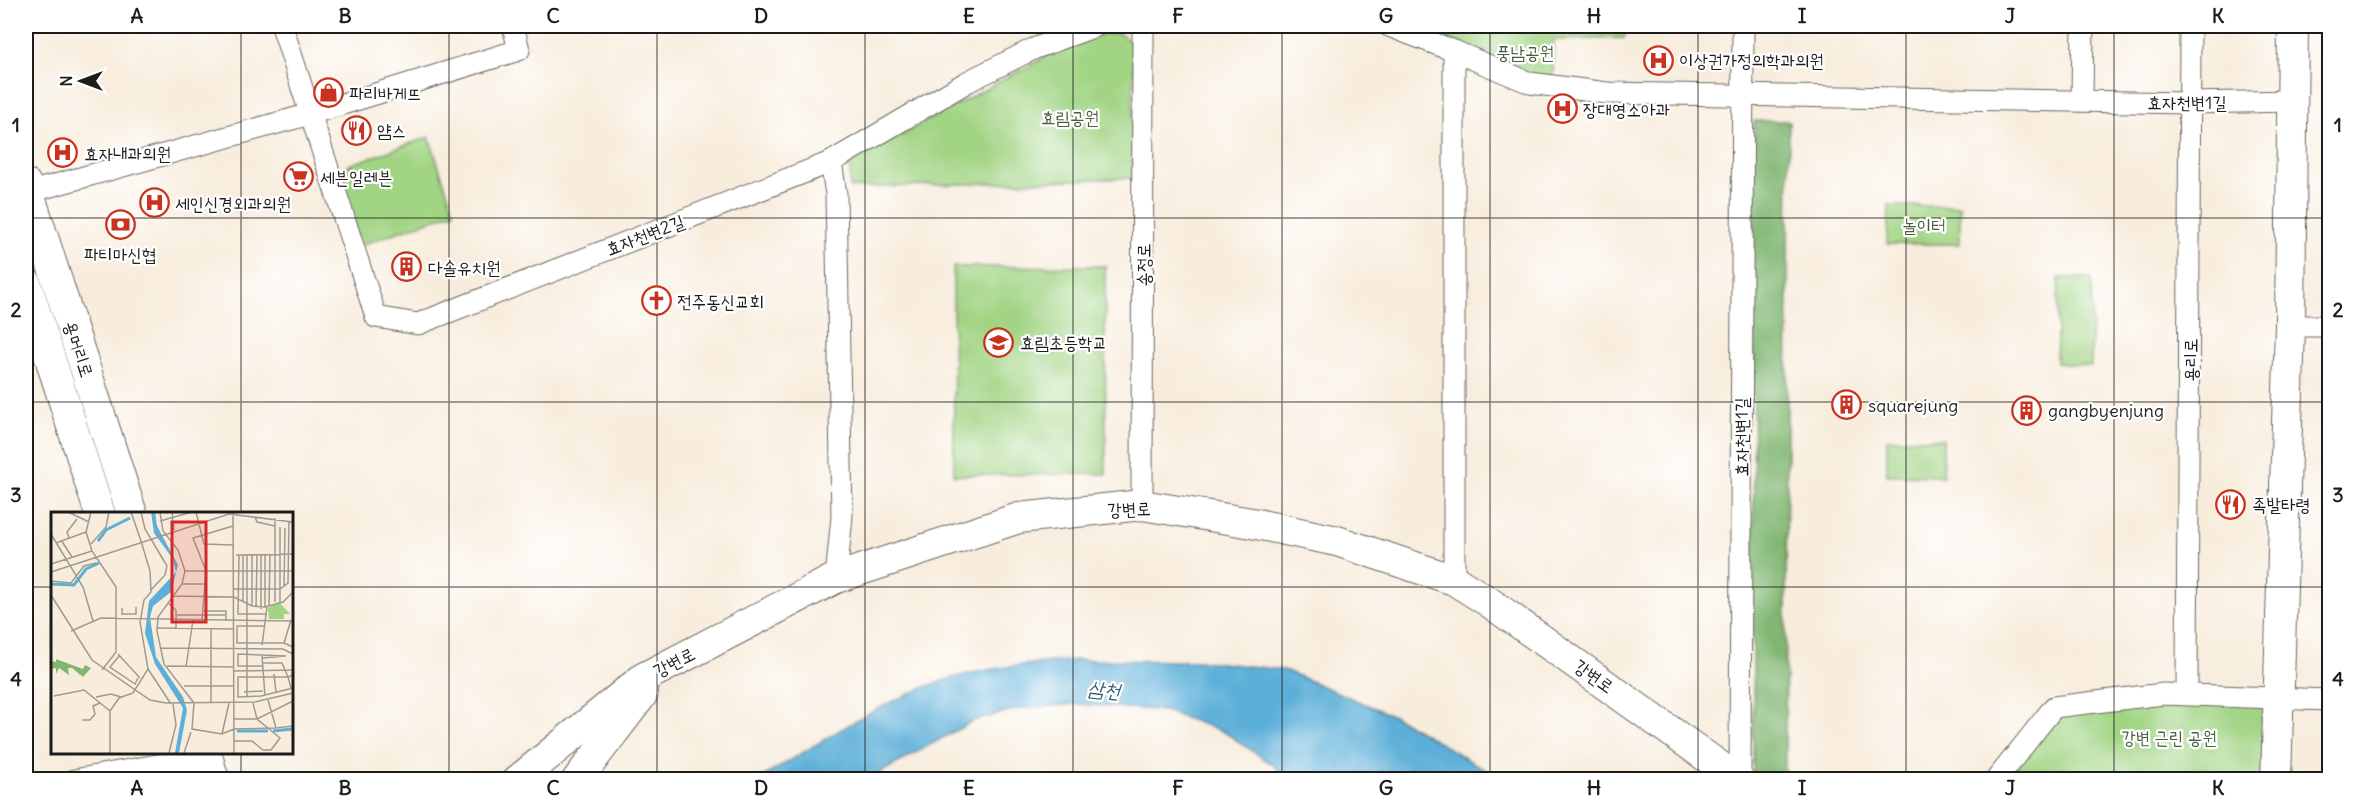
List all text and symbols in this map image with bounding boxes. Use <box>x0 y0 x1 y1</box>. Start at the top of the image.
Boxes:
text: A <box>131 3 144 28</box>
text: B <box>338 3 352 28</box>
text: C <box>546 3 560 28</box>
text: D <box>754 3 768 28</box>
text: E <box>963 3 975 28</box>
text: F <box>1172 3 1184 28</box>
text: G <box>1379 3 1393 28</box>
text: H <box>1587 3 1601 28</box>
text: I <box>1798 3 1807 28</box>
text: J <box>2005 3 2016 28</box>
text: K <box>2212 3 2225 28</box>
park label: 풍남공원 <box>1496 41 1554 64</box>
hospital icon: 이상권가정의학과의원 <box>1642 44 1674 76</box>
place label: 이상권가정의학과의원 <box>1679 49 1824 72</box>
north arrow <box>51 51 111 111</box>
text: N <box>56 75 76 87</box>
shop icon: 파리바게뜨 <box>312 77 344 109</box>
place label: 파리바게뜨 <box>349 82 421 105</box>
street label: 효자천변1길 <box>2147 91 2227 114</box>
hospital icon: 장대영소아과 <box>1546 93 1578 125</box>
place label: 장대영소아과 <box>1583 98 1670 121</box>
park label: 효림공원 <box>1041 106 1099 129</box>
text: 1 <box>12 112 20 137</box>
text: 1 <box>2334 112 2342 137</box>
restaurant icon: 얌스 <box>340 114 372 146</box>
place label: 얌스 <box>377 119 406 142</box>
hospital icon: 효자내과의원 <box>47 137 79 169</box>
place label: 효자내과의원 <box>84 142 171 165</box>
supermarket icon: 세븐일레븐 <box>283 161 315 193</box>
place label: 세븐일레븐 <box>320 166 392 189</box>
hospital icon: 세인신경외과의원 <box>138 187 170 219</box>
place label: 세인신경외과의원 <box>175 192 291 215</box>
bank icon: 파티마신협 <box>104 209 136 241</box>
street label: 효자천변2길 <box>602 209 688 260</box>
park label: 놀이터 <box>1902 214 1946 237</box>
place label: 파티마신협 <box>84 243 156 266</box>
street label: 송정로 <box>1132 243 1155 287</box>
building icon: 다솔유치원 <box>391 251 423 283</box>
place label: 다솔유치원 <box>428 256 500 279</box>
church icon: 전주동신교회 <box>640 285 672 317</box>
place label: 전주동신교회 <box>677 290 764 313</box>
text: 2 <box>11 297 22 322</box>
text: 2 <box>2333 297 2344 322</box>
street label: 용머리로 <box>59 318 99 380</box>
school or university icon: 효림초등학교 <box>983 326 1015 358</box>
place label: 효림초등학교 <box>1020 331 1107 354</box>
street label: 용리로 <box>2179 338 2202 382</box>
building icon: squarejung <box>1831 389 1863 421</box>
place label: squarejung <box>1868 394 1958 417</box>
building icon: gangbyenjung <box>2011 394 2043 426</box>
street label: 효자천변1길 <box>1730 397 1753 477</box>
place label: gangbyenjung <box>2048 399 2164 422</box>
text: 3 <box>10 482 22 507</box>
text: 3 <box>2332 482 2344 507</box>
restaurant icon: 족발타령 <box>2215 488 2247 520</box>
place label: 족발타령 <box>2252 493 2310 516</box>
street label: 강변로 <box>1107 497 1151 521</box>
inset map <box>51 512 292 754</box>
street label: 강변로 <box>649 642 699 682</box>
street label: 강변로 <box>1570 654 1618 698</box>
text: 4 <box>10 666 22 691</box>
text: 4 <box>2332 666 2344 691</box>
water label: 삼천 <box>1087 675 1123 703</box>
park label: 강변 근린 공원 <box>2121 726 2217 749</box>
text: A <box>131 775 144 800</box>
text: B <box>338 775 352 800</box>
text: C <box>546 775 560 800</box>
text: D <box>754 775 768 800</box>
text: E <box>963 775 975 800</box>
text: F <box>1172 775 1184 800</box>
text: G <box>1379 775 1393 800</box>
text: H <box>1587 775 1601 800</box>
text: I <box>1798 775 1807 800</box>
text: J <box>2005 775 2016 800</box>
text: K <box>2212 775 2225 800</box>

